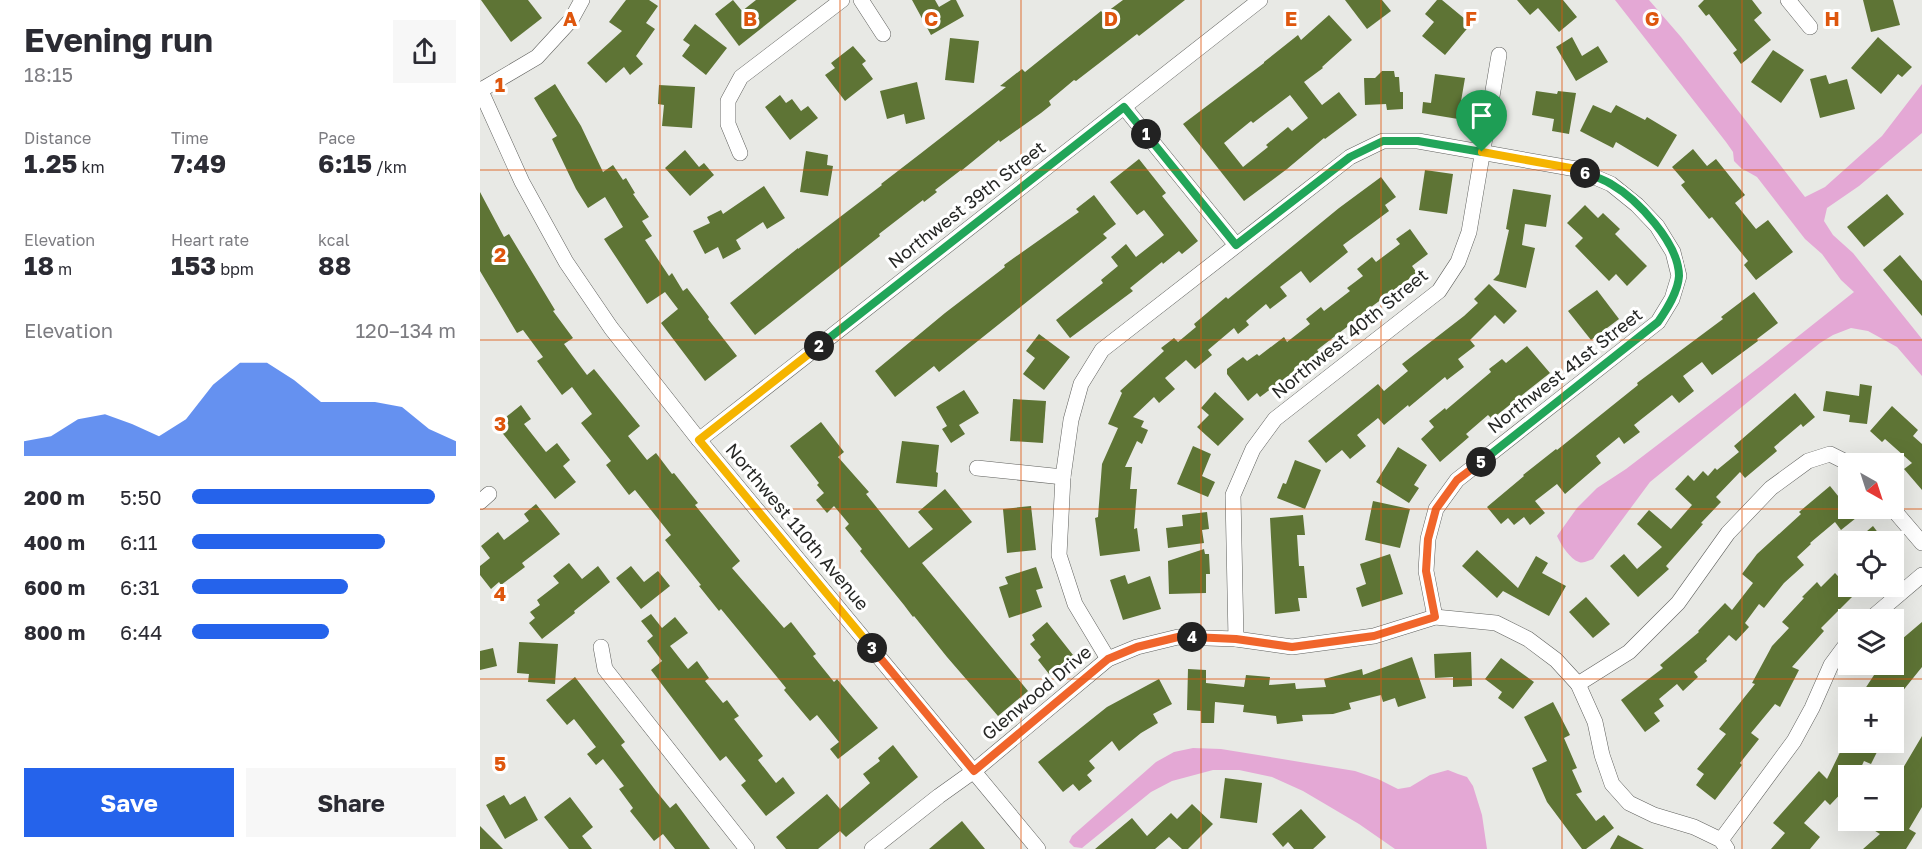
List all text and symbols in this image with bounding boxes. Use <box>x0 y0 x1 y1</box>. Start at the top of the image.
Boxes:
text: A <box>563 6 577 30</box>
text: B <box>743 6 757 30</box>
text: C <box>924 6 938 30</box>
text: D <box>1104 6 1118 30</box>
text: E <box>1285 6 1297 30</box>
text: F <box>1465 6 1477 30</box>
text: G <box>1645 6 1659 30</box>
text: H <box>1824 6 1840 30</box>
text: Evening run <box>24 20 213 59</box>
button: share <box>393 20 456 83</box>
text: 18:15 <box>24 62 73 86</box>
text: 1 <box>495 72 505 96</box>
pin <box>1456 90 1507 152</box>
icon: arrive <box>1465 99 1498 132</box>
pin: 1 <box>1131 119 1161 149</box>
text: 1 <box>1142 124 1150 144</box>
text: Distance <box>24 128 91 148</box>
text: Time <box>171 128 209 148</box>
text: Pace <box>318 128 355 148</box>
street label: Northwest 39th Street <box>883 136 1049 272</box>
text: 1.25 <box>24 148 77 179</box>
text: 7:49 <box>171 148 226 179</box>
text: 6:15 <box>318 148 372 179</box>
text: km <box>77 157 105 177</box>
text: /km <box>372 157 407 177</box>
pin: 6 <box>1570 158 1600 188</box>
text: 6 <box>1580 163 1590 183</box>
text: Elevation <box>24 230 95 250</box>
text: Heart rate <box>171 230 249 250</box>
text: kcal <box>318 230 350 250</box>
text: 2 <box>494 242 506 266</box>
text: 18 <box>24 250 54 281</box>
text: 153 <box>171 250 216 281</box>
text: 88 <box>318 250 351 281</box>
text: m <box>54 259 72 279</box>
text: bpm <box>216 259 254 279</box>
street label: Northwest 40th Street <box>1267 264 1432 403</box>
street label: Northwest 41st Street <box>1483 303 1646 437</box>
text: Elevation <box>24 318 113 342</box>
text: 120–134 m <box>355 318 456 342</box>
pin: 2 <box>804 331 834 361</box>
text: 2 <box>814 336 824 356</box>
text: 3 <box>494 411 506 435</box>
street label: Northwest 110th Avenue <box>722 438 874 614</box>
pin: 5 <box>1466 447 1496 477</box>
text: 5 <box>1476 452 1486 472</box>
north arrow <box>1838 453 1904 519</box>
map controls <box>1838 453 1904 831</box>
text: 200 m <box>24 485 85 509</box>
text: 5:50 <box>120 485 162 509</box>
text: 400 m <box>24 530 85 554</box>
text: 6:11 <box>120 530 158 554</box>
button: locate <box>1838 531 1904 597</box>
text: 600 m <box>24 575 85 599</box>
text: 6:31 <box>120 575 160 599</box>
text: 4 <box>494 581 506 605</box>
button: layers <box>1838 609 1904 675</box>
text: 800 m <box>24 620 85 644</box>
text: 6:44 <box>120 620 163 644</box>
pin: 4 <box>1177 622 1207 652</box>
text: 4 <box>1187 627 1197 647</box>
pin: 3 <box>857 633 887 663</box>
text: 3 <box>867 638 877 658</box>
street label: Glenwood Drive <box>977 640 1095 744</box>
button: + <box>1838 687 1904 753</box>
text: 5 <box>494 751 506 775</box>
button: − <box>1838 765 1904 831</box>
button: Save <box>24 768 234 837</box>
button: Share <box>246 768 456 837</box>

